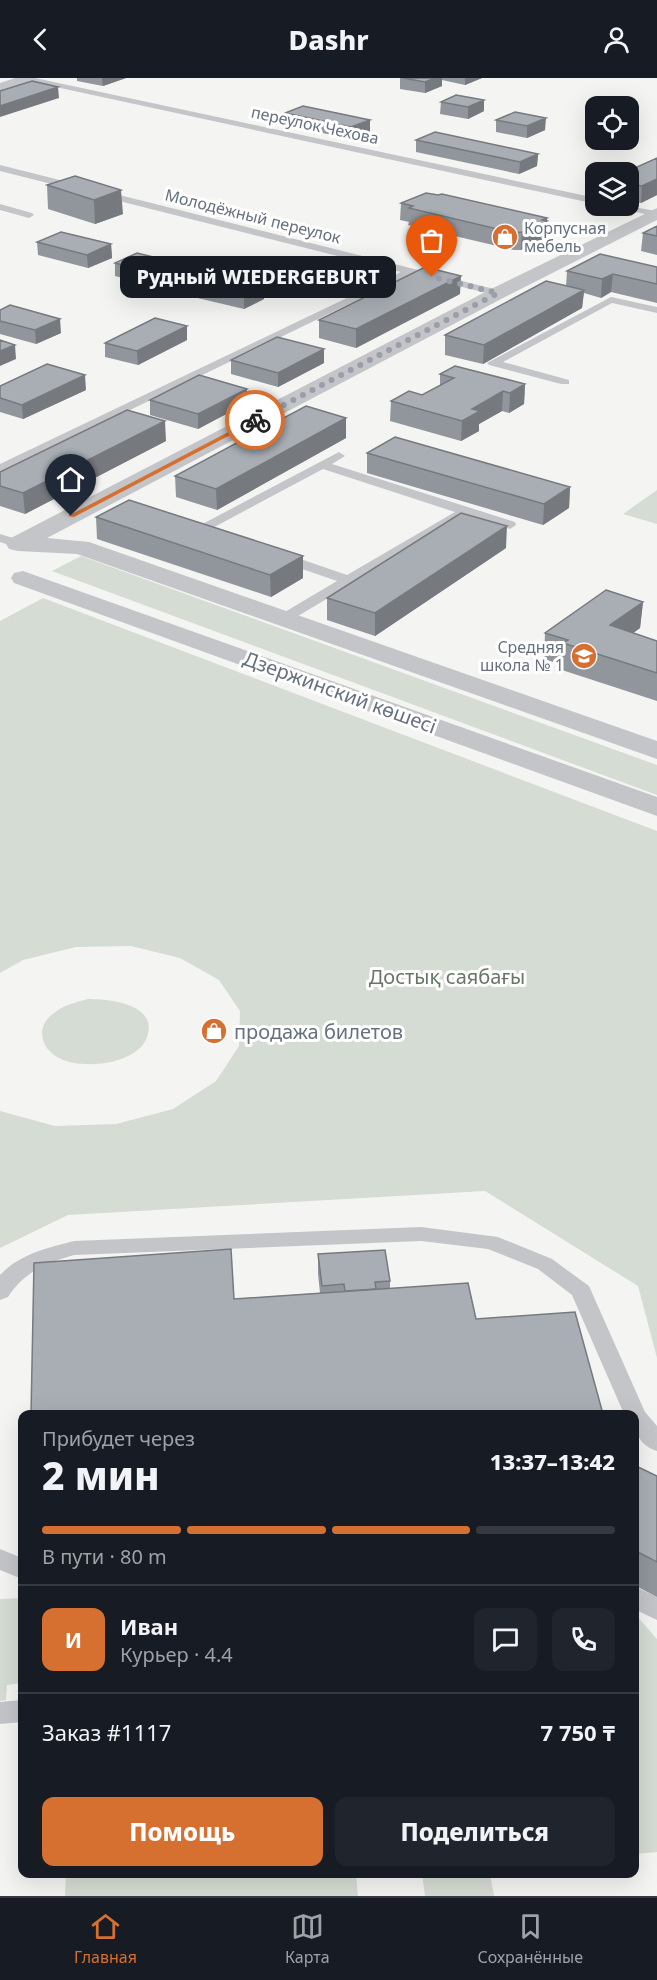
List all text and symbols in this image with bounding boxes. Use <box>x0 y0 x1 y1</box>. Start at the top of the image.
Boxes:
text: Dashr <box>288 21 369 58</box>
icon: back <box>24 23 57 56</box>
icon: person <box>600 23 633 56</box>
map controls <box>585 96 639 216</box>
button: locate <box>585 96 639 150</box>
street label: переулок Чехова <box>249 101 381 149</box>
button: layers <box>585 162 639 216</box>
street label: Молодёжный переулок <box>163 183 344 249</box>
pin <box>406 215 457 277</box>
place label: Корпусная мебель <box>524 217 606 257</box>
shop icon: Корпусная мебель <box>490 222 520 252</box>
icon: bag <box>415 224 448 257</box>
callout: Рудный WIEDERGEBURT <box>120 256 396 298</box>
text: Рудный WIEDERGEBURT <box>136 263 380 290</box>
courier <box>225 390 285 450</box>
icon: bike <box>239 404 272 437</box>
pin <box>45 454 96 516</box>
icon: home <box>54 463 87 496</box>
place label: Средняя школа № 1 <box>480 636 564 676</box>
school or university icon: Средняя школа № 1 <box>569 641 599 671</box>
street label: Дзержинский көшесі <box>240 644 440 740</box>
park label: Достық саябағы <box>369 963 525 990</box>
shop icon: продажа билетов <box>199 1016 229 1046</box>
place label: продажа билетов <box>234 1018 403 1045</box>
text: Прибудет через <box>42 1425 195 1452</box>
text: 13:37–13:42 <box>490 1446 615 1476</box>
text: 2 мин <box>42 1448 160 1501</box>
text: В пути · 80 m <box>42 1543 167 1570</box>
button: chat <box>474 1608 537 1671</box>
button: phone <box>552 1608 615 1671</box>
text: Иван <box>120 1611 178 1641</box>
text: И <box>65 1624 82 1654</box>
text: Курьер · 4.4 <box>120 1641 233 1668</box>
text: Заказ #1117 <box>42 1717 171 1747</box>
text: 7 750 ₸ <box>541 1717 615 1747</box>
button: Помощь <box>42 1797 323 1866</box>
button: Поделиться <box>335 1797 615 1866</box>
tab: Главная <box>74 1910 137 1968</box>
tab: Карта <box>285 1910 330 1968</box>
tab: Сохранённые <box>478 1910 583 1968</box>

